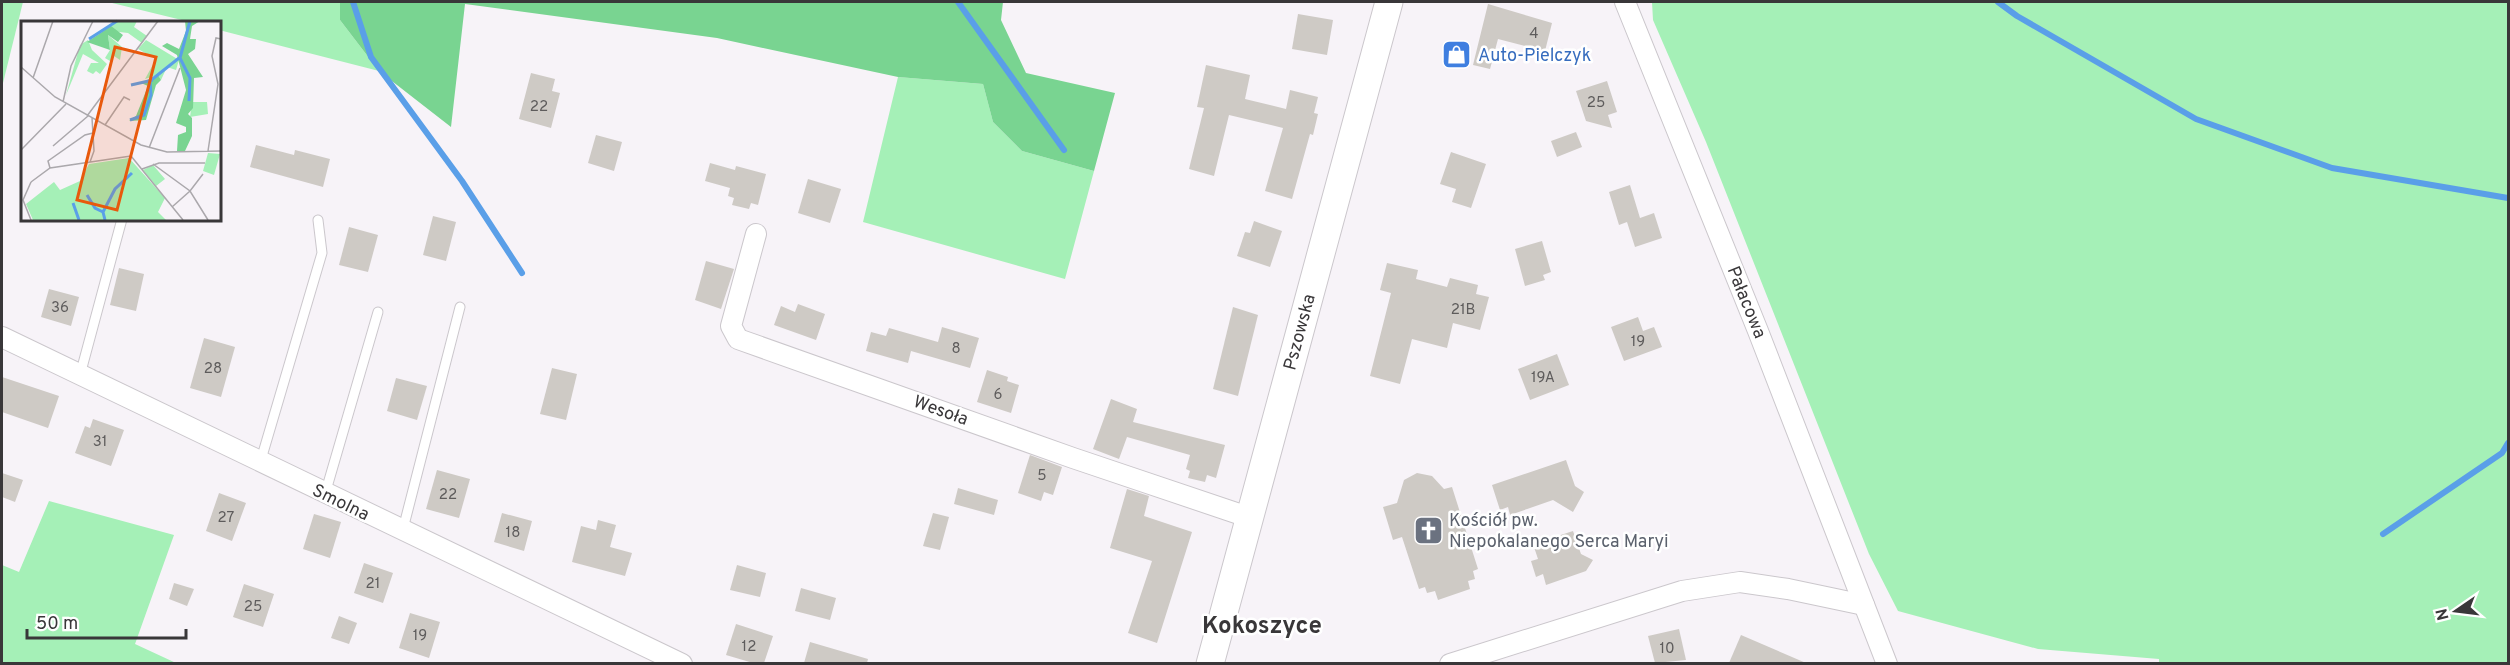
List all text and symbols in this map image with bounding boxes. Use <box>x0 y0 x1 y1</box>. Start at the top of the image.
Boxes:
inset map <box>21 21 220 220</box>
house number: 4 <box>1529 25 1539 44</box>
shop icon: Auto-Pielczyk <box>1441 39 1473 71</box>
place label: Auto-Pielczyk <box>1478 45 1591 68</box>
house number: 25 <box>1587 94 1605 113</box>
house number: 22 <box>530 98 548 117</box>
street label: Pałacowa <box>1721 263 1771 342</box>
street label: Pszowska <box>1279 292 1322 373</box>
house number: 36 <box>51 299 69 318</box>
house number: 21B <box>1451 301 1475 320</box>
house number: 19 <box>1631 333 1645 352</box>
house number: 8 <box>951 340 961 359</box>
house number: 28 <box>204 360 222 379</box>
house number: 19A <box>1531 369 1555 388</box>
house number: 6 <box>994 386 1003 405</box>
street label: Wesoła <box>910 391 971 432</box>
house number: 31 <box>93 433 107 452</box>
house number: 5 <box>1037 467 1047 486</box>
street label: Smolna <box>308 480 373 527</box>
house number: 22 <box>439 486 457 505</box>
house number: 27 <box>218 509 235 528</box>
place label: Kościół pw. Niepokalanego Serca Maryi <box>1449 510 1669 554</box>
church icon: Kościół pw. Niepokalanego Serca Maryi <box>1412 514 1444 546</box>
house number: 18 <box>506 524 520 543</box>
house number: 21 <box>366 575 380 594</box>
north arrow <box>2426 581 2486 641</box>
house number: 25 <box>244 598 262 617</box>
scale bar <box>27 602 186 640</box>
text: N <box>2432 606 2454 622</box>
district label: Kokoszyce <box>1202 612 1322 642</box>
text: 50 m <box>36 613 78 636</box>
house number: 19 <box>413 627 427 646</box>
house number: 12 <box>742 638 756 657</box>
house number: 10 <box>1659 640 1675 659</box>

